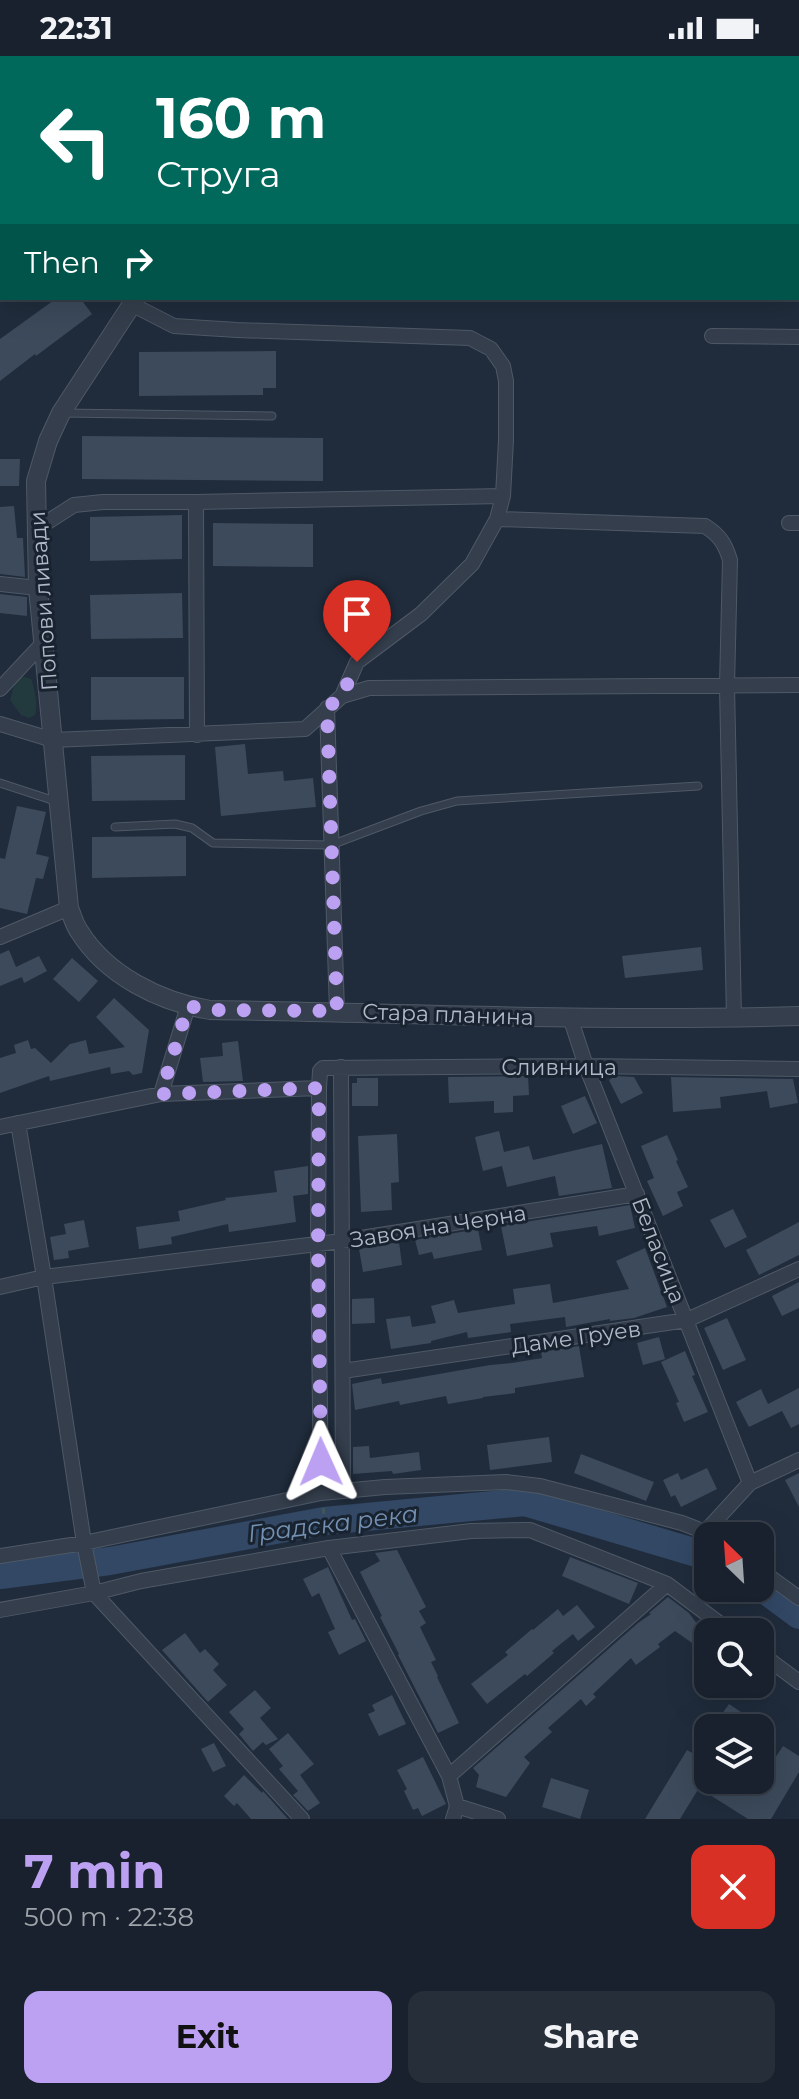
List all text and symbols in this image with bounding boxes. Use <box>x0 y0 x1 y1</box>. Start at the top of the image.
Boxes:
text: 22:31 <box>40 10 113 47</box>
text: 160 m <box>156 84 326 152</box>
icon: left <box>24 88 128 192</box>
text: Струга <box>156 152 281 196</box>
icon: right <box>116 240 160 284</box>
text: Then <box>24 244 100 281</box>
street label: Попови ливади <box>24 510 63 692</box>
pin <box>323 580 391 662</box>
icon: arrive <box>335 592 379 636</box>
street label: Стара планина <box>362 998 534 1031</box>
street label: Сливница <box>501 1054 617 1081</box>
street label: Беласица <box>626 1193 691 1307</box>
street label: Завоя на Черна <box>348 1199 528 1254</box>
street label: Даме Груев <box>509 1315 643 1360</box>
position arrow <box>279 1420 363 1504</box>
water label: Градска река <box>246 1499 420 1548</box>
north arrow <box>694 1522 774 1602</box>
map controls <box>694 1522 774 1794</box>
button: search <box>694 1618 774 1698</box>
button: layers <box>694 1714 774 1794</box>
text: 7 min <box>24 1842 165 1900</box>
button: close <box>691 1845 775 1929</box>
text: 500 m · 22:38 <box>24 1901 194 1933</box>
button: Exit <box>24 1991 392 2083</box>
button: Share <box>408 1991 775 2083</box>

